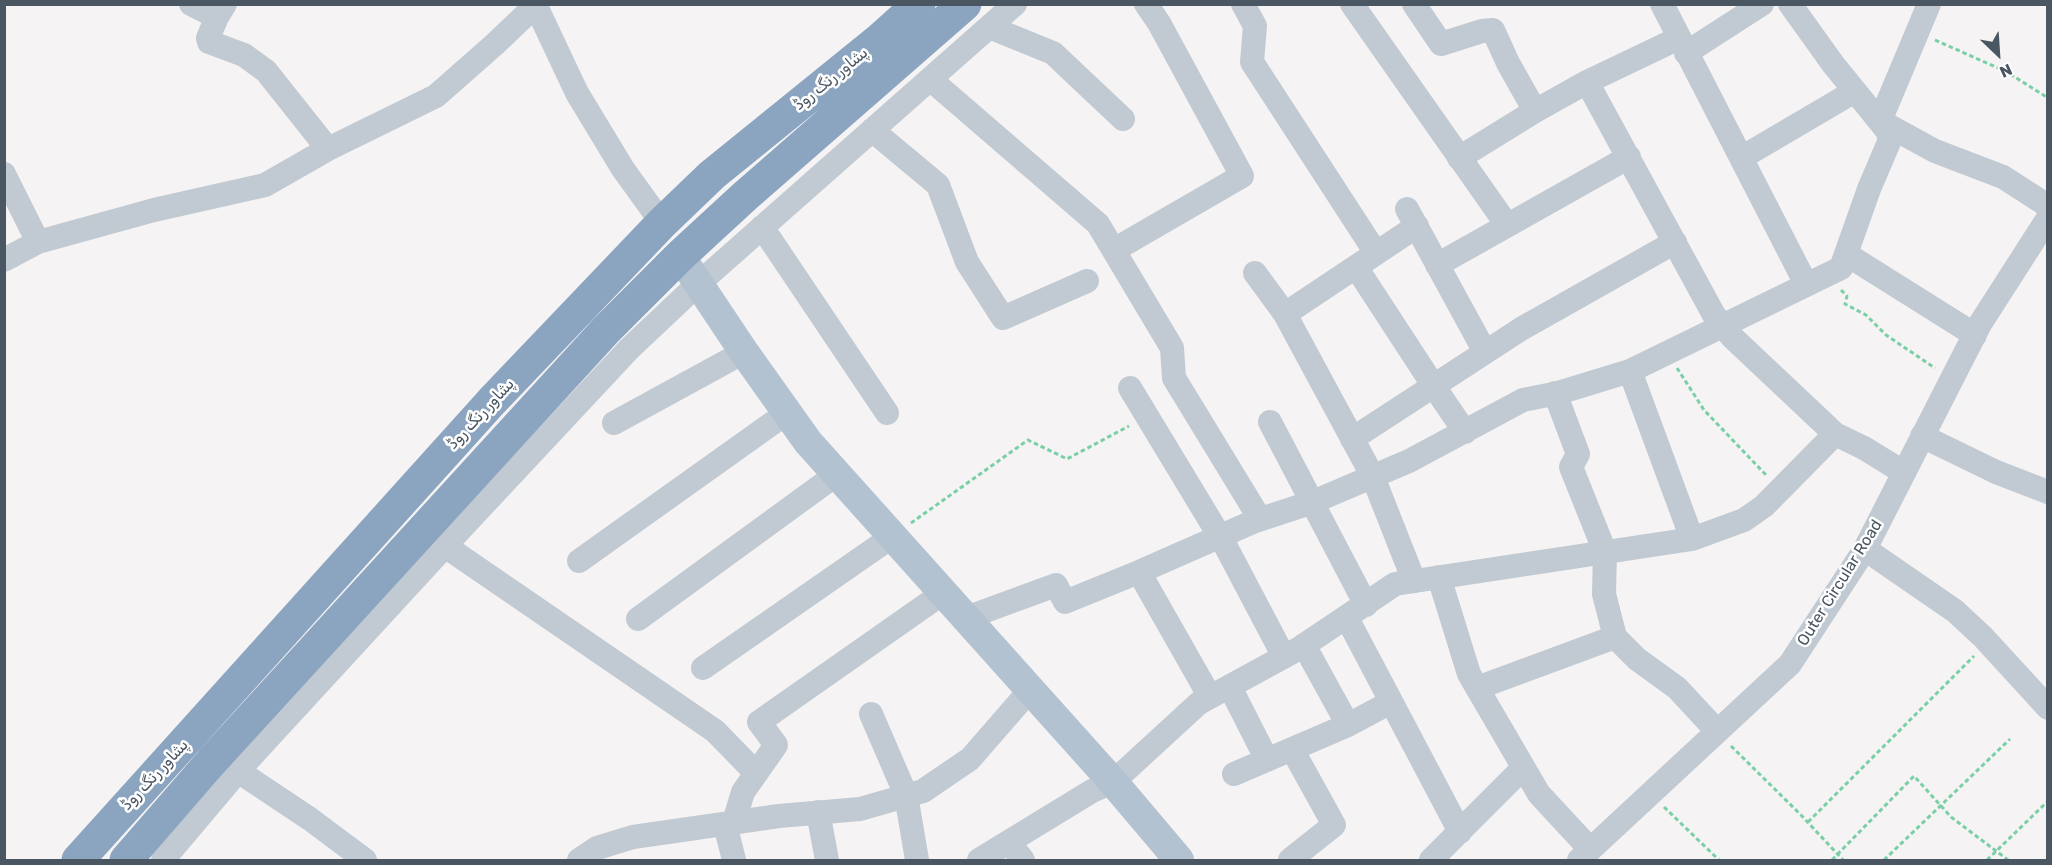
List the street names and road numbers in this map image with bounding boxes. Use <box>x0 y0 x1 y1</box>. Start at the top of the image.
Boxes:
street label: پشاور رنگ روڈ <box>790 43 872 115</box>
street label: پشاور رنگ روڈ <box>443 375 519 453</box>
street label: Outer Circular Road <box>1793 516 1887 650</box>
street label: پشاور رنگ روڈ <box>117 736 193 814</box>

